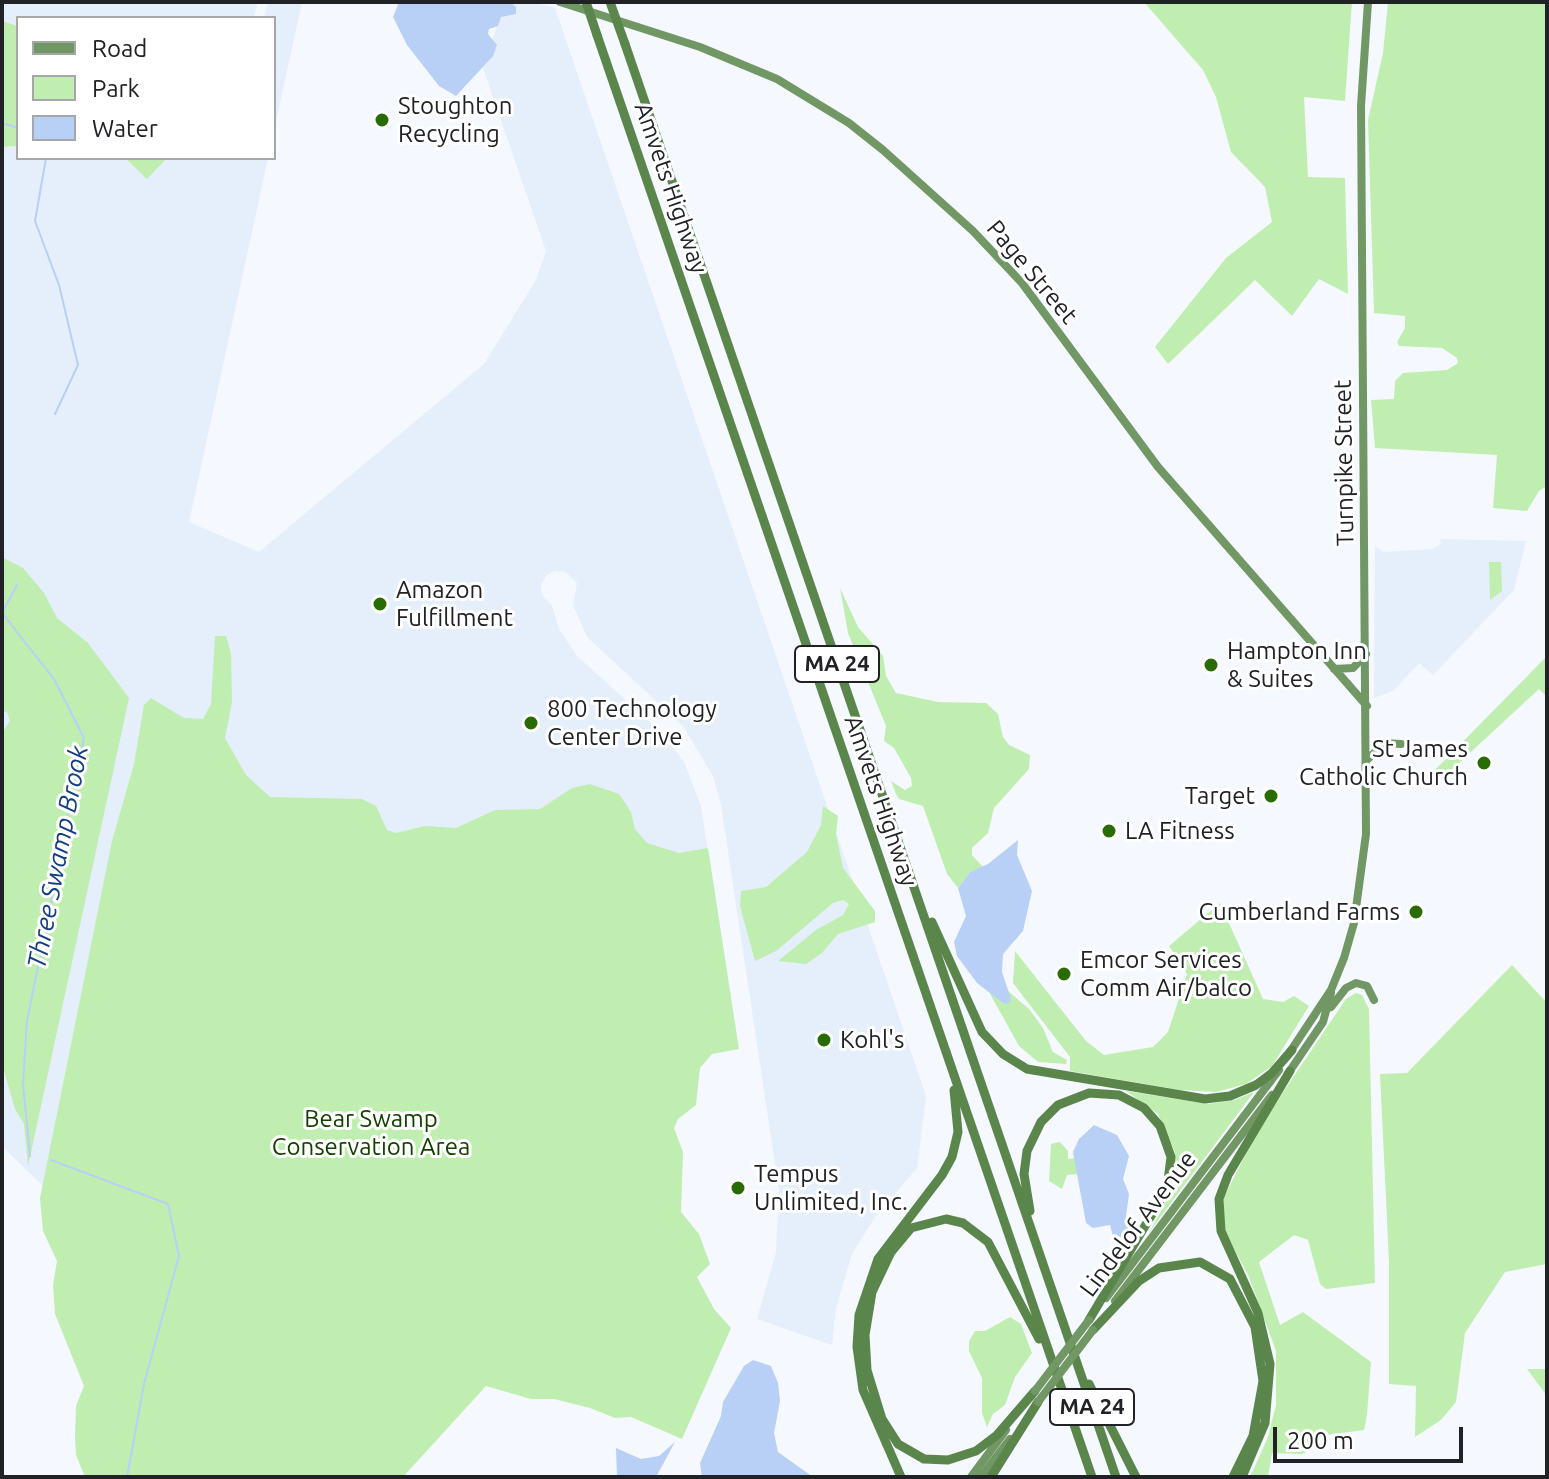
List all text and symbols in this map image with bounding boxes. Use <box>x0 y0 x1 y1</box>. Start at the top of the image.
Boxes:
legend <box>16 16 276 160</box>
text: Road <box>92 35 147 62</box>
text: Park <box>92 75 140 102</box>
place label: Stoughton Recycling <box>398 92 512 148</box>
street label: Amvets Highway <box>628 99 714 277</box>
marker: Stoughton Recycling <box>373 111 391 129</box>
text: Water <box>92 115 158 142</box>
street label: Page Street <box>980 214 1084 330</box>
street label: Turnpike Street <box>1328 380 1360 546</box>
place label: Amazon Fulfillment <box>396 576 513 632</box>
marker: Amazon Fulfillment <box>371 595 389 613</box>
place label: Hampton Inn & Suites <box>1227 637 1367 693</box>
road number: MA 24 <box>795 646 879 682</box>
marker: Hampton Inn & Suites <box>1202 656 1220 674</box>
place label: 800 Technology Center Drive <box>547 695 717 751</box>
street label: Amvets Highway <box>838 712 924 890</box>
marker: 800 Technology Center Drive <box>522 714 540 732</box>
place label: St James Catholic Church <box>1299 735 1468 791</box>
water label: Three Swamp Brook <box>21 743 95 971</box>
marker: St James Catholic Church <box>1475 754 1493 772</box>
place label: Target <box>1185 782 1255 810</box>
marker: Target <box>1262 787 1280 805</box>
place label: LA Fitness <box>1125 817 1235 845</box>
marker: LA Fitness <box>1100 822 1118 840</box>
place label: Cumberland Farms <box>1199 898 1400 926</box>
marker: Cumberland Farms <box>1407 903 1425 921</box>
place label: Emcor Services Comm Air/balco <box>1080 946 1252 1002</box>
marker: Emcor Services Comm Air/balco <box>1055 965 1073 983</box>
place label: Kohl's <box>840 1026 905 1054</box>
marker: Kohl's <box>815 1031 833 1049</box>
park label: Bear Swamp Conservation Area <box>272 1105 470 1161</box>
street label: Lindelof Avenue <box>1074 1146 1202 1302</box>
place label: Tempus Unlimited, Inc. <box>754 1160 908 1216</box>
marker: Tempus Unlimited, Inc. <box>729 1179 747 1197</box>
road number: MA 24 <box>1050 1389 1134 1425</box>
scale bar <box>1277 1411 1467 1461</box>
text: 200 m <box>1287 1427 1354 1454</box>

